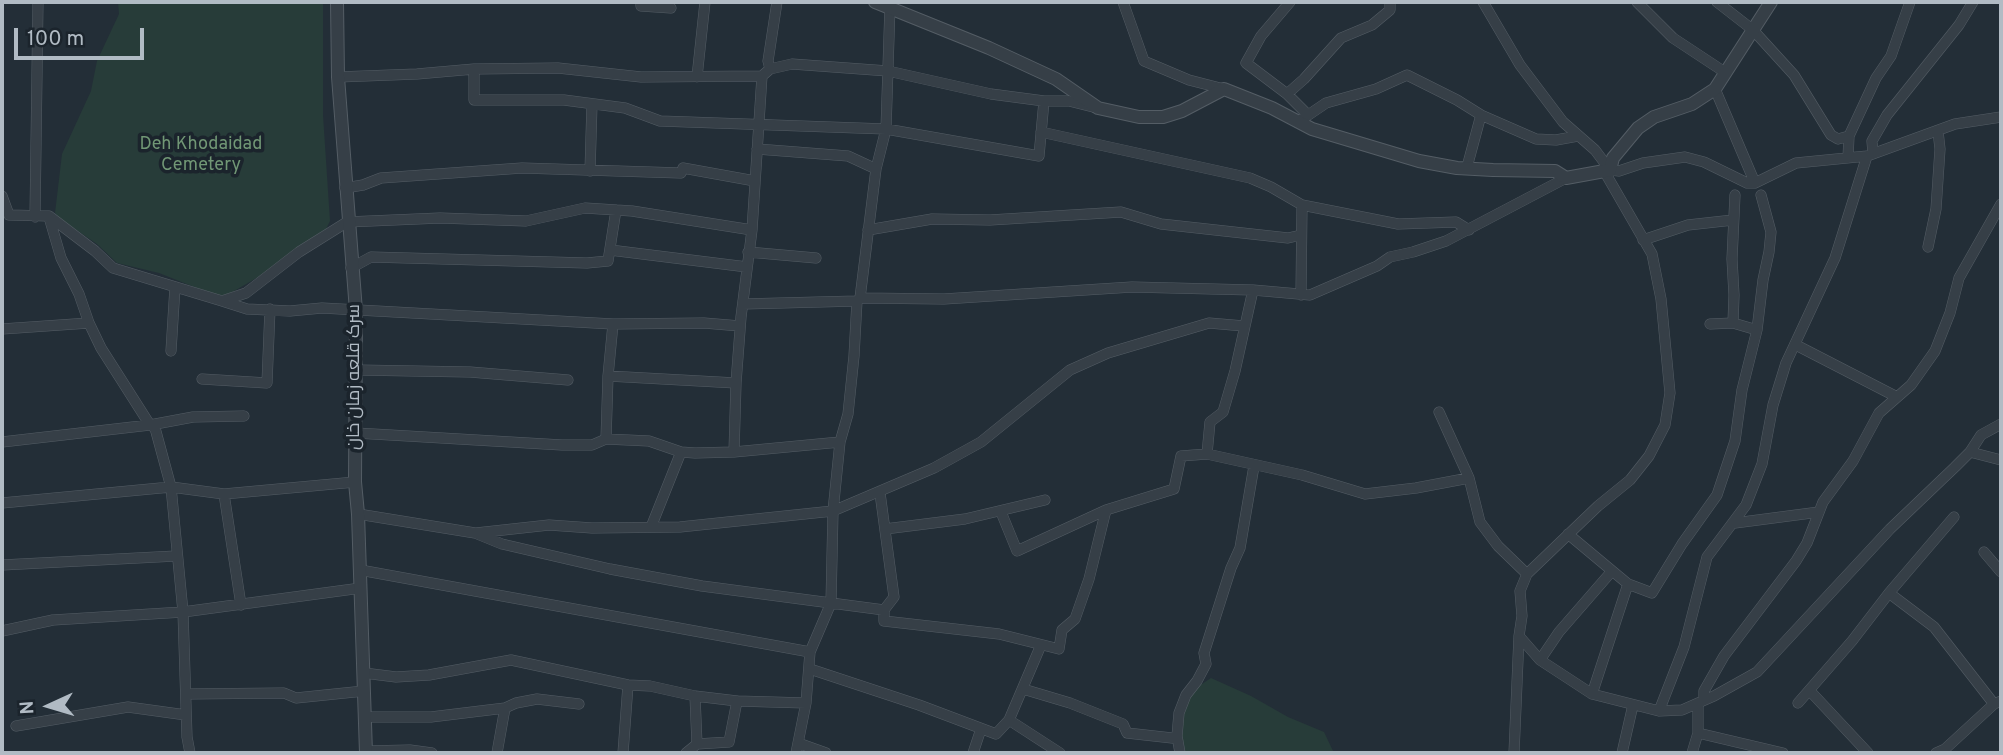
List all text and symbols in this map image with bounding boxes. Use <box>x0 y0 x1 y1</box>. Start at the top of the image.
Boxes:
scale bar <box>18 14 147 58</box>
text: 100 m <box>27 26 84 53</box>
park label: Deh Khodaidad Cemetery <box>140 134 262 176</box>
street label: سرک قلعه زمان خان <box>344 304 366 450</box>
north arrow <box>14 671 84 741</box>
text: N <box>16 700 40 715</box>

